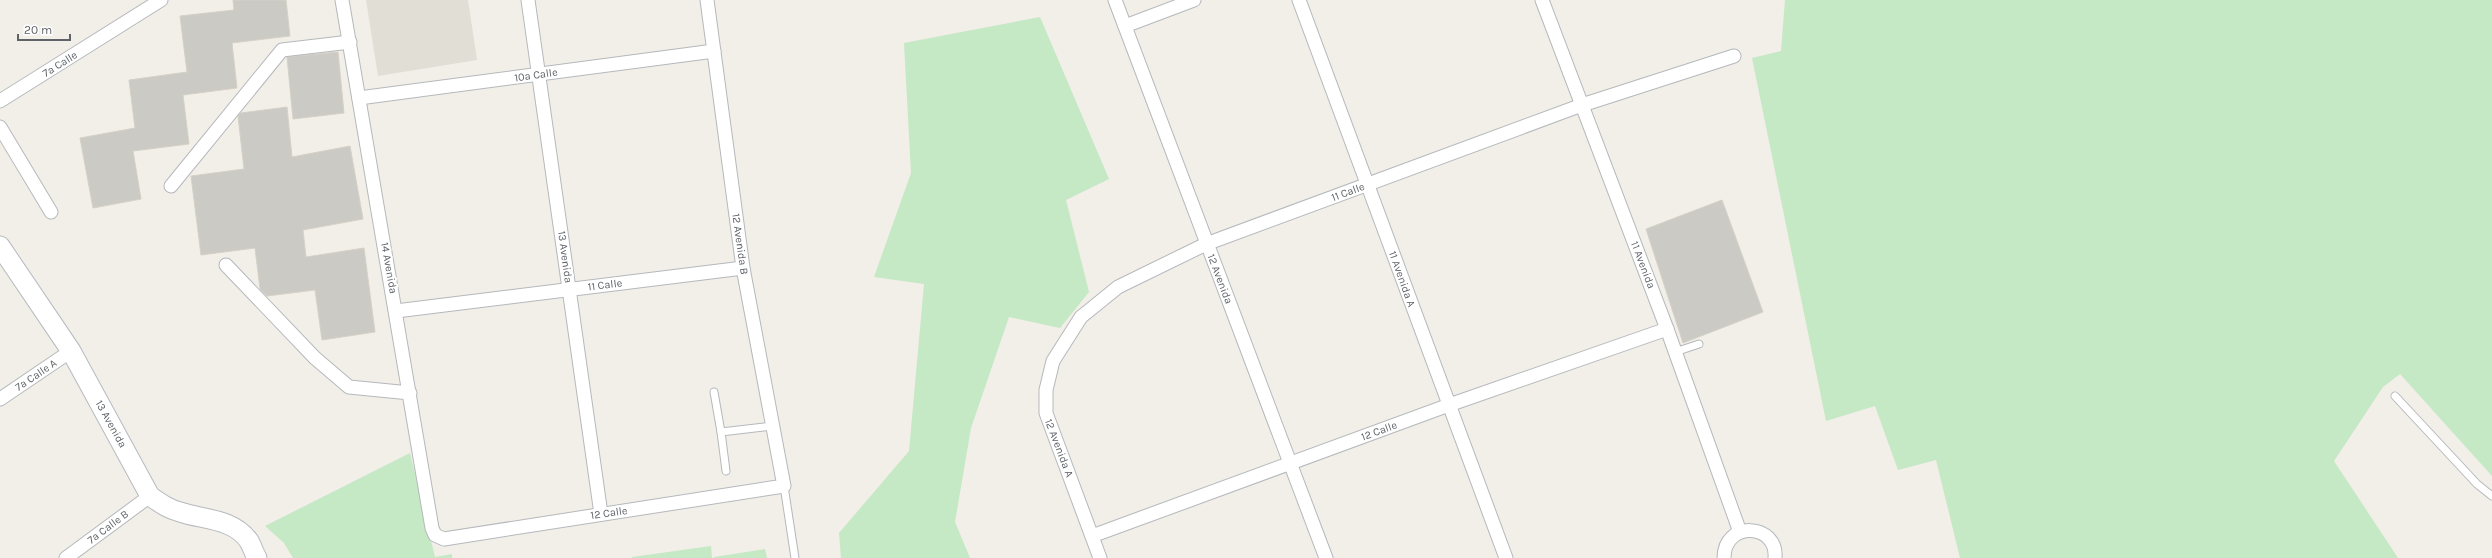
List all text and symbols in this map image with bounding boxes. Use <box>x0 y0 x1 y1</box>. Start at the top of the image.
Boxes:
scale bar <box>18 16 70 42</box>
text: 20 m <box>24 23 52 37</box>
street label: 7a Calle <box>40 48 80 80</box>
street label: 10a Calle <box>514 65 559 84</box>
street label: 11 Calle <box>1330 180 1367 204</box>
street label: 12 Avenida B <box>729 212 751 276</box>
street label: 13 Avenida <box>555 230 575 284</box>
street label: 11 Avenida <box>1628 239 1658 291</box>
street label: 14 Avenida <box>378 241 400 295</box>
street label: 11 Avenida A <box>1386 249 1418 309</box>
street label: 12 Avenida <box>1205 252 1235 306</box>
street label: 11 Calle <box>587 276 623 294</box>
street label: 7a Calle A <box>13 356 60 394</box>
street label: 13 Avenida <box>93 398 129 450</box>
street label: 12 Avenida A <box>1042 417 1076 480</box>
street label: 12 Calle <box>1359 418 1399 443</box>
street label: 12 Calle <box>590 504 629 522</box>
street label: 7a Calle B <box>85 507 131 547</box>

